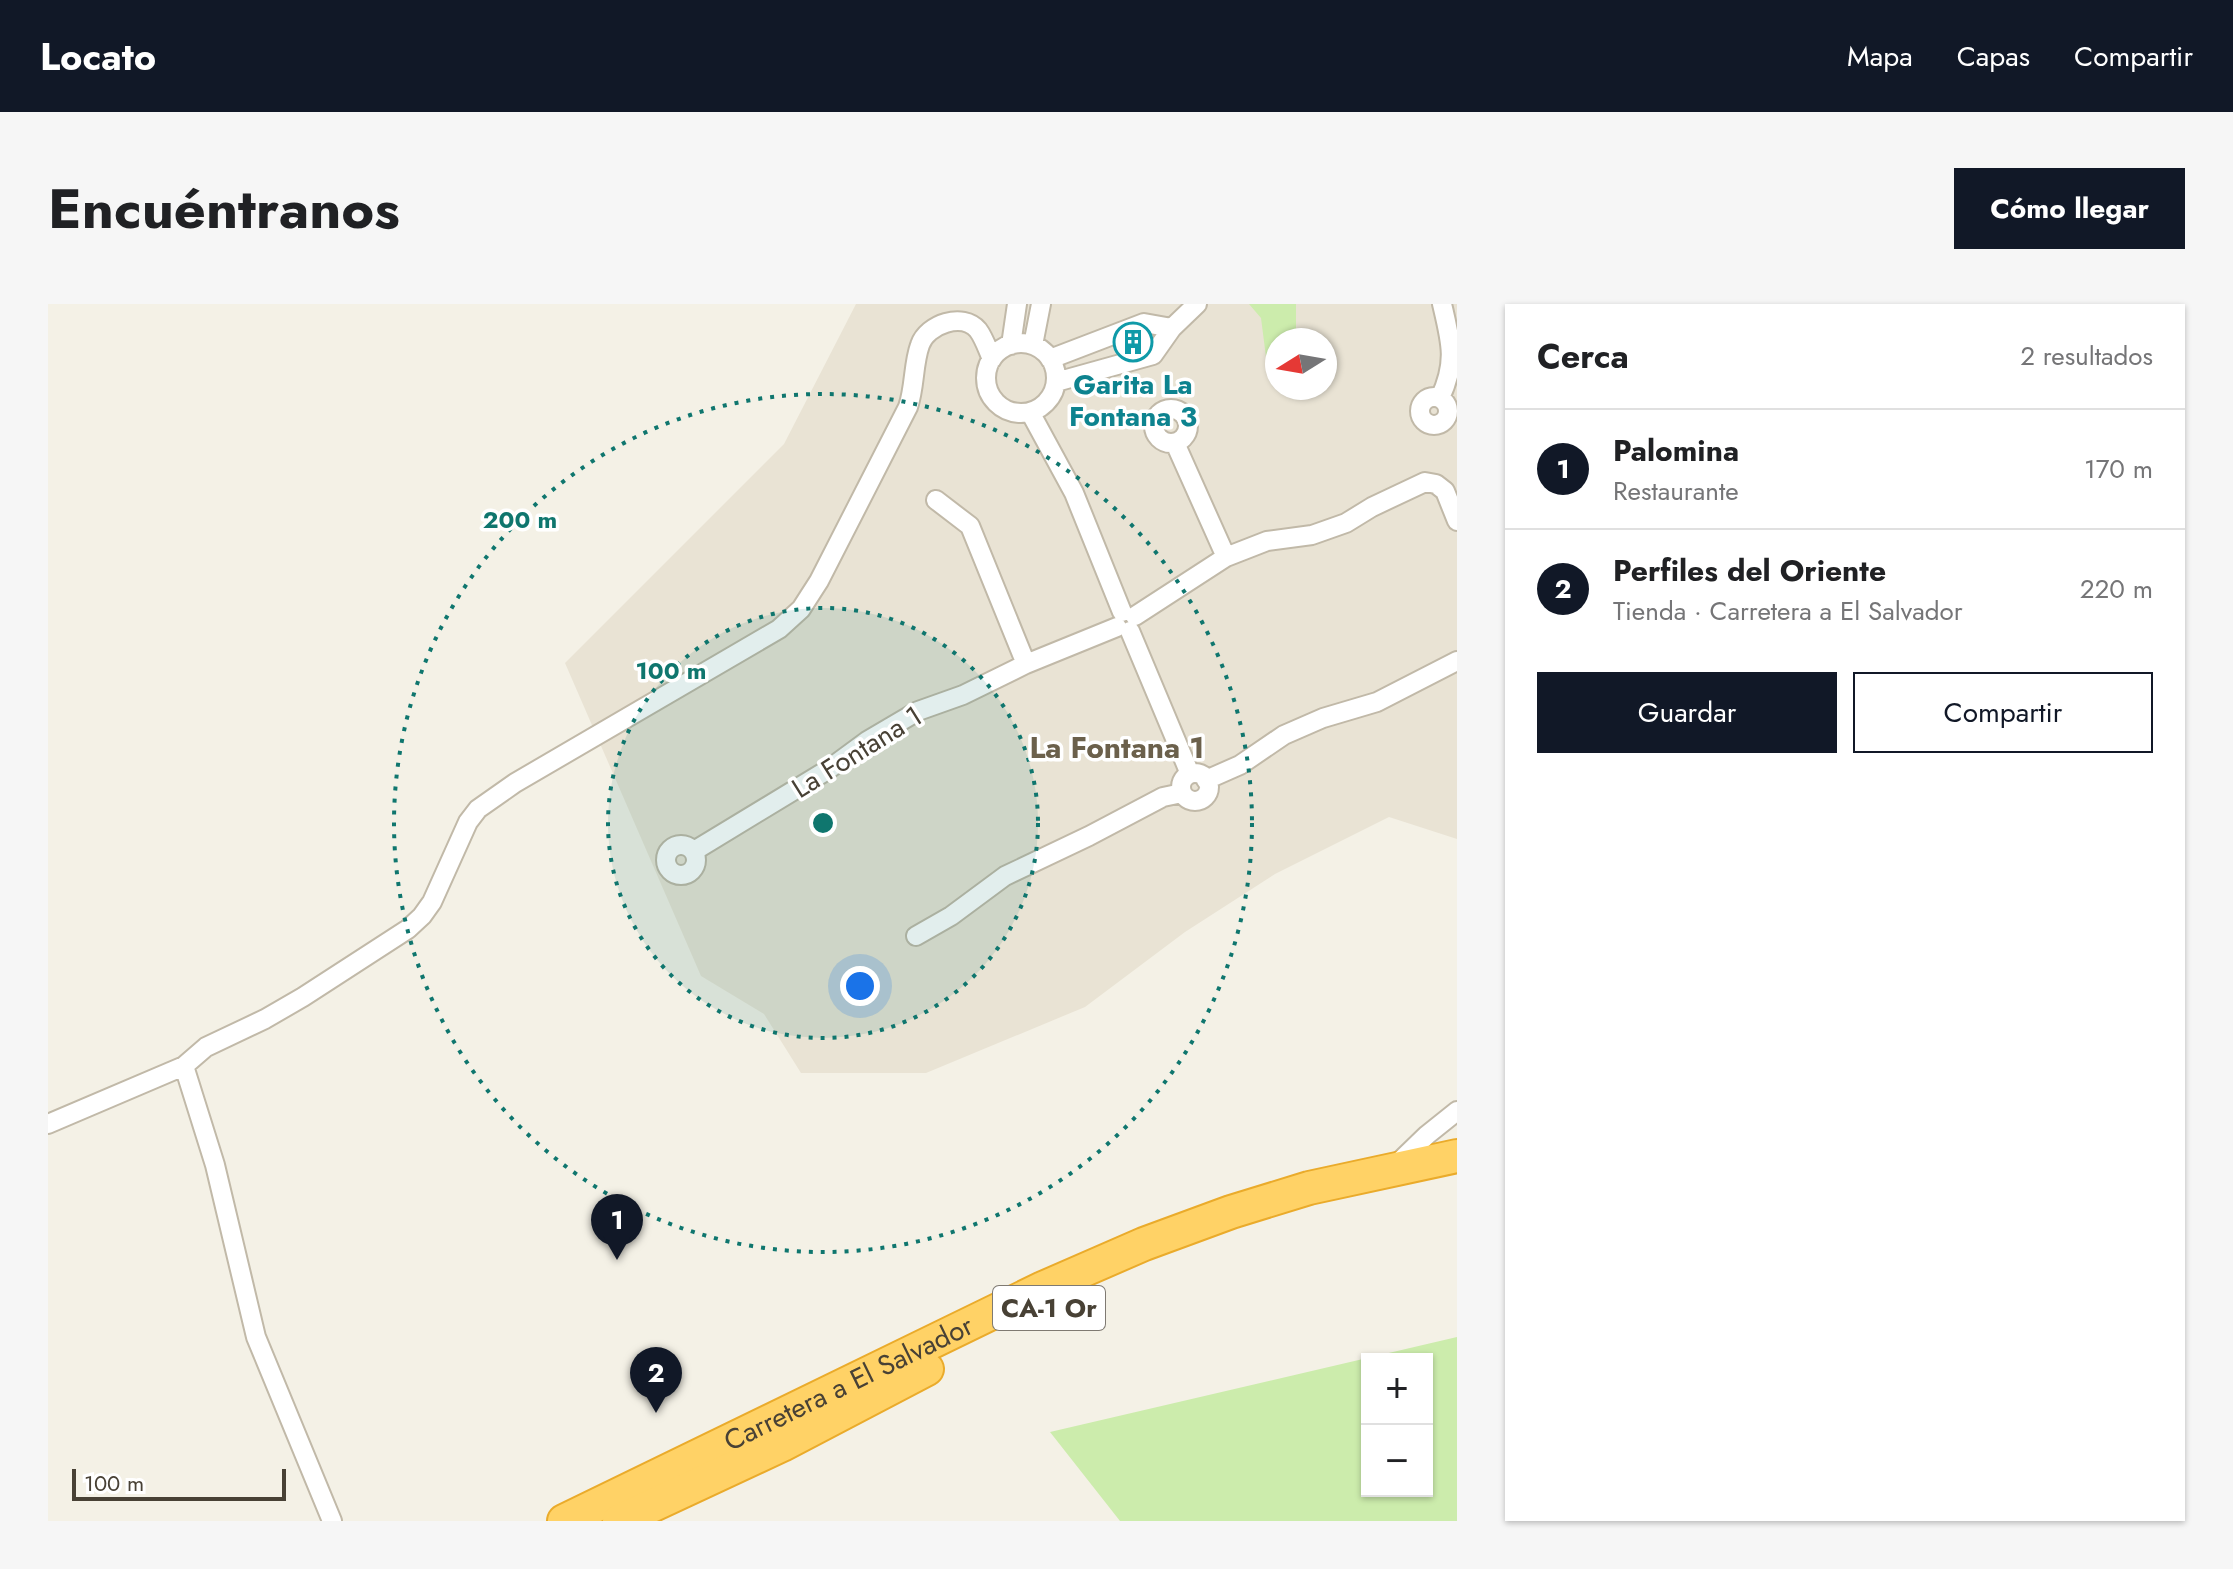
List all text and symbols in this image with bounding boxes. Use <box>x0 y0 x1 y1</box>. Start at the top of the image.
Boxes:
text: Locato <box>40 29 156 84</box>
text: Mapa <box>1847 36 1913 77</box>
text: Capas <box>1957 36 2030 77</box>
text: Compartir <box>2074 36 2193 77</box>
text: Encuéntranos <box>48 168 400 249</box>
button: Cómo llegar <box>1954 168 2185 249</box>
building icon: Garita La Fontana 3 <box>1112 321 1154 363</box>
north arrow <box>1265 328 1337 400</box>
text: Cerca <box>1537 332 1629 381</box>
text: 2 resultados <box>2020 337 2153 375</box>
place label: Garita La Fontana 3 <box>1069 364 1197 437</box>
text: Palomina <box>1613 429 1739 472</box>
text: 1 <box>1556 450 1570 488</box>
text: 170 m <box>2084 450 2153 488</box>
text: Restaurante <box>1613 472 1739 510</box>
text: 200 m <box>483 502 557 537</box>
text: Perfiles del Oriente <box>1613 549 1886 592</box>
text: 2 <box>1554 570 1572 608</box>
text: 220 m <box>2080 570 2153 608</box>
text: Tienda · Carretera a El Salvador <box>1613 592 1963 630</box>
text: 100 m <box>636 653 706 688</box>
button: Guardar <box>1537 672 1837 753</box>
button: Compartir <box>1853 672 2153 753</box>
street label: La Fontana 1 <box>784 696 930 808</box>
district label: La Fontana 1 <box>1029 726 1205 769</box>
centre of rings <box>809 809 837 837</box>
your location <box>840 966 880 1006</box>
pin: 1 <box>591 1194 643 1260</box>
road number: CA-1 Or <box>993 1286 1105 1330</box>
street label: Carretera a El Salvador <box>717 1305 980 1461</box>
pin: 2 <box>630 1347 682 1413</box>
map controls <box>1361 1353 1433 1497</box>
button: + <box>1361 1353 1433 1425</box>
button: − <box>1361 1425 1433 1497</box>
scale bar <box>72 1465 286 1501</box>
text: 100 m <box>84 1467 144 1499</box>

